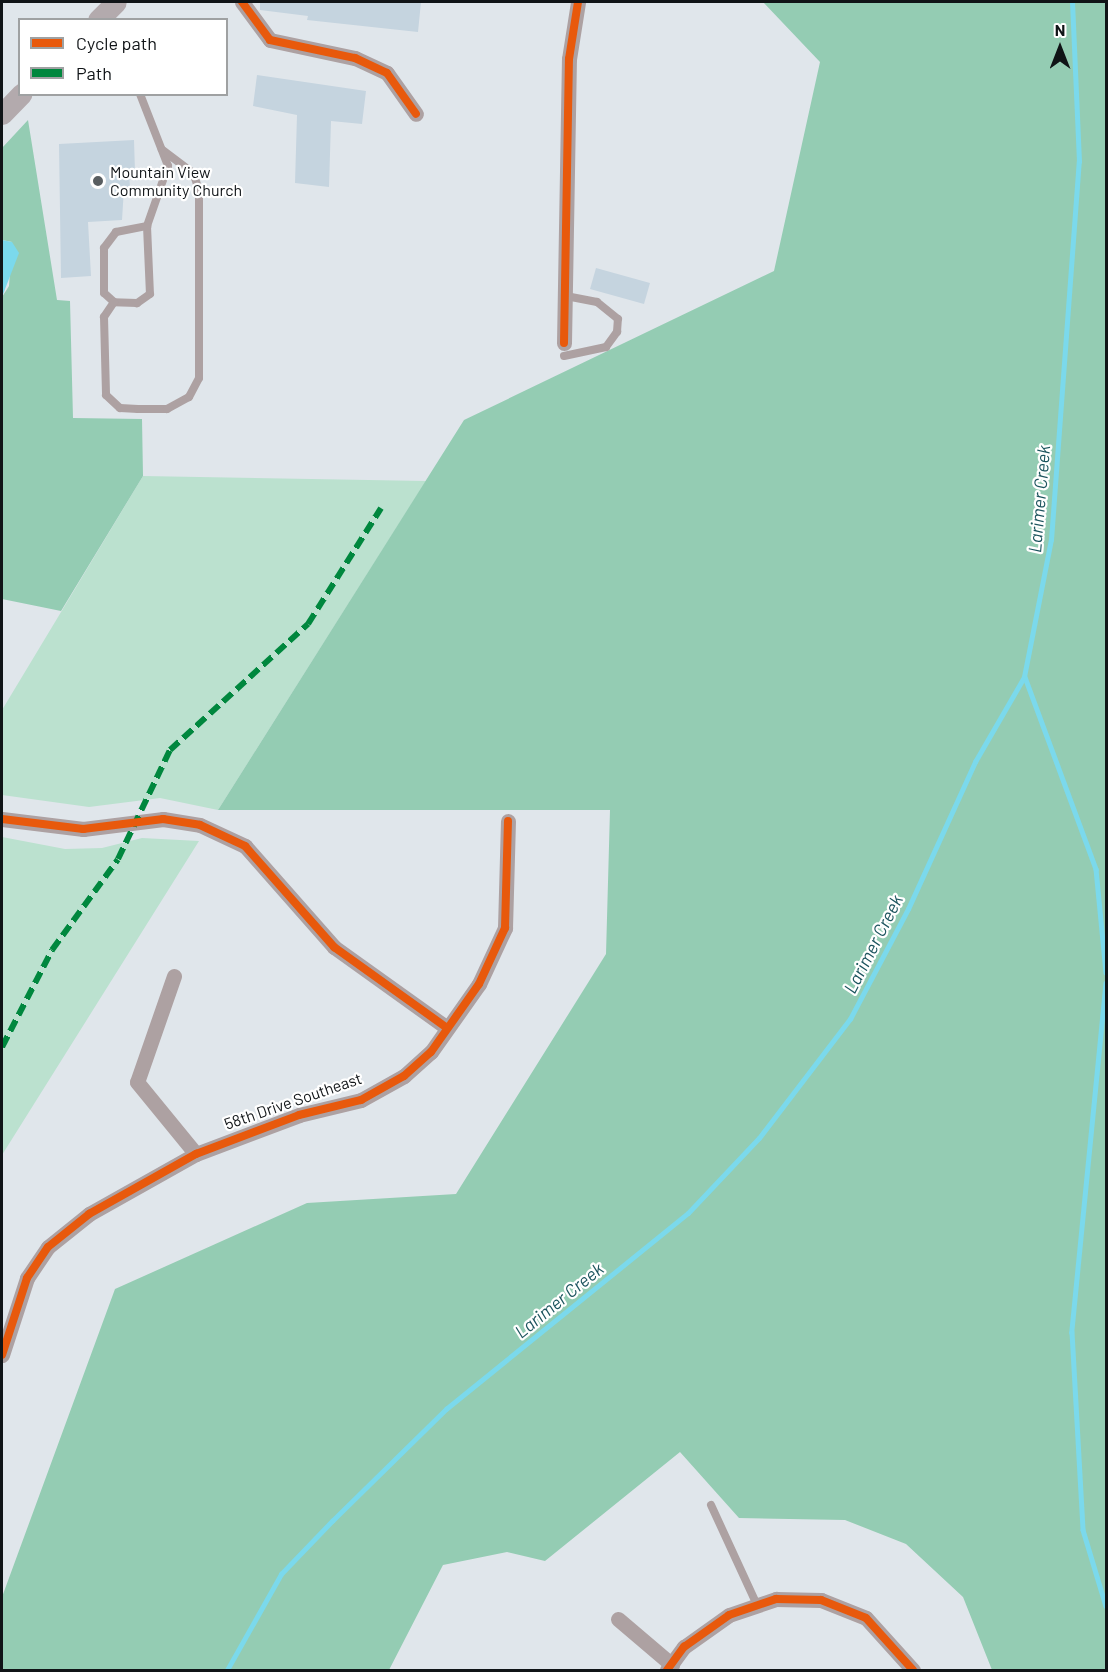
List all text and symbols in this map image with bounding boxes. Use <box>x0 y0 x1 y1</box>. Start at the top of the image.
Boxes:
legend <box>18 18 228 96</box>
north arrow <box>1030 18 1090 78</box>
text: N <box>1055 20 1065 39</box>
text: Cycle path <box>76 32 157 54</box>
text: Path <box>76 62 112 84</box>
place label: Mountain View Community Church <box>110 162 242 200</box>
marker: Mountain View Community Church <box>91 174 105 188</box>
water label: Larimer Creek <box>1024 444 1054 554</box>
water label: Larimer Creek <box>839 891 907 997</box>
street label: 58th Drive Southeast <box>222 1068 364 1134</box>
water label: Larimer Creek <box>510 1258 608 1342</box>

